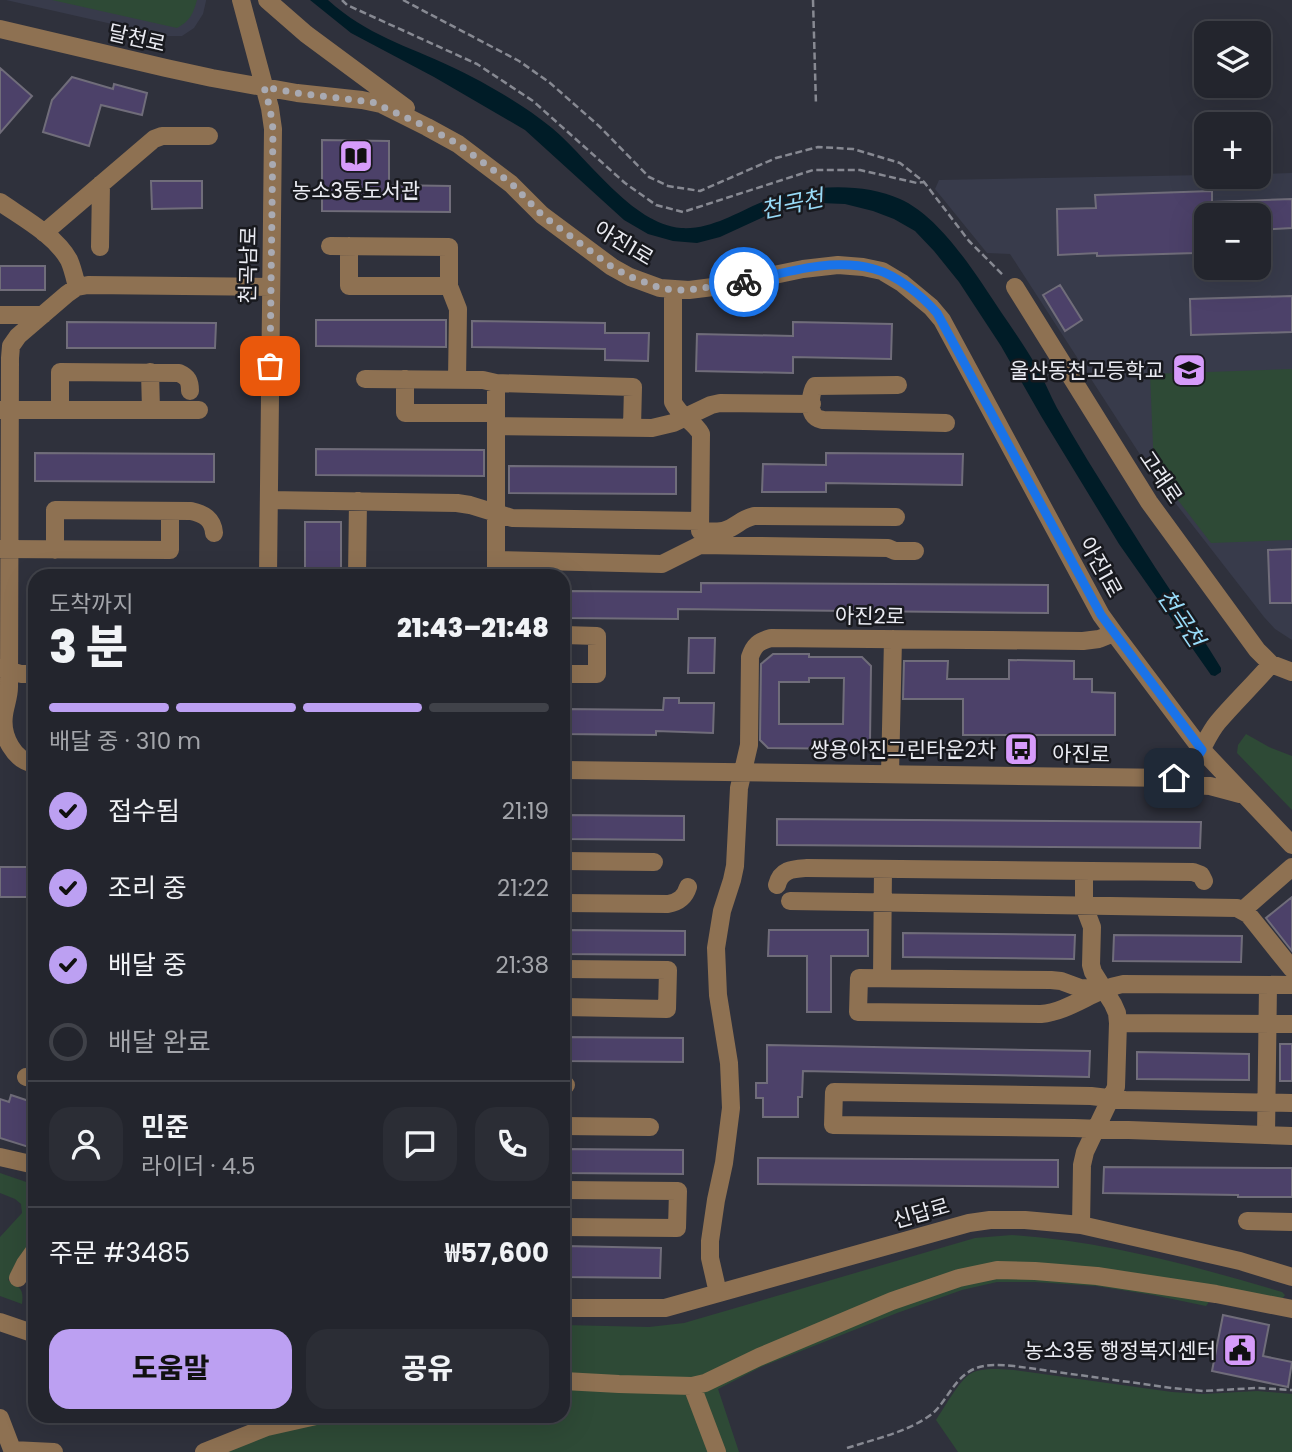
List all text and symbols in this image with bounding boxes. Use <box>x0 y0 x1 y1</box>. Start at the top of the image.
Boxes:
street label: 달천로 <box>105 17 169 59</box>
map controls <box>1194 21 1271 280</box>
button: layers <box>1194 21 1271 98</box>
button: + <box>1194 112 1271 189</box>
library icon: 농소3동도서관 <box>337 137 375 175</box>
place label: 농소3동도서관 <box>292 176 420 205</box>
water label: 천곡천 <box>758 181 829 226</box>
button: − <box>1194 203 1271 280</box>
street label: 아진1로 <box>589 214 659 272</box>
street label: 천곡남로 <box>233 226 263 304</box>
courier <box>709 247 779 317</box>
icon: bike <box>725 263 763 301</box>
pin <box>240 336 300 396</box>
icon: bag <box>251 347 289 385</box>
school or university icon: 울산동천고등학교 <box>1170 351 1208 389</box>
place label: 울산동천고등학교 <box>1009 356 1164 385</box>
street label: 고래로 <box>1133 445 1189 509</box>
street label: 아진1로 <box>1073 532 1129 602</box>
water label: 천곡천 <box>1150 583 1214 656</box>
text: 도착까지 <box>49 588 134 620</box>
street label: 아진2로 <box>835 601 905 631</box>
text: 21:43–21:48 <box>397 610 549 646</box>
text: 3 분 <box>49 615 128 679</box>
text: 배달 중 · 310 m <box>49 725 201 757</box>
bus stop icon: 쌍용아진그린타운2차 <box>1002 730 1040 768</box>
place label: 쌍용아진그린타운2차 <box>810 735 996 764</box>
street label: 아진로 <box>1052 739 1110 769</box>
pin <box>1144 748 1204 808</box>
icon: home <box>1155 759 1193 797</box>
icon: check <box>49 792 87 830</box>
text: 접수됨 <box>108 793 180 829</box>
text: 21:19 <box>502 795 549 827</box>
icon: check <box>49 869 87 907</box>
text: 조리 중 <box>108 870 187 906</box>
text: 21:22 <box>497 872 549 904</box>
icon: check <box>49 946 87 984</box>
text: 배달 중 <box>108 947 187 983</box>
text: 21:38 <box>495 949 549 981</box>
text: 배달 완료 <box>108 1024 211 1060</box>
button: person <box>49 1107 123 1181</box>
button: chat <box>383 1107 457 1181</box>
button: phone <box>475 1107 549 1181</box>
text: 민준 <box>141 1109 189 1145</box>
text: 라이더 · 4.5 <box>141 1150 255 1182</box>
street label: 신답로 <box>889 1191 953 1235</box>
text: 주문 #3485 <box>49 1235 190 1271</box>
text: ₩57,600 <box>445 1235 549 1271</box>
button: 도움말 <box>49 1329 292 1409</box>
button: 공유 <box>306 1329 549 1409</box>
public building icon: 농소3동 행정복지센터 <box>1221 1331 1259 1369</box>
place label: 농소3동 행정복지센터 <box>1024 1336 1216 1365</box>

